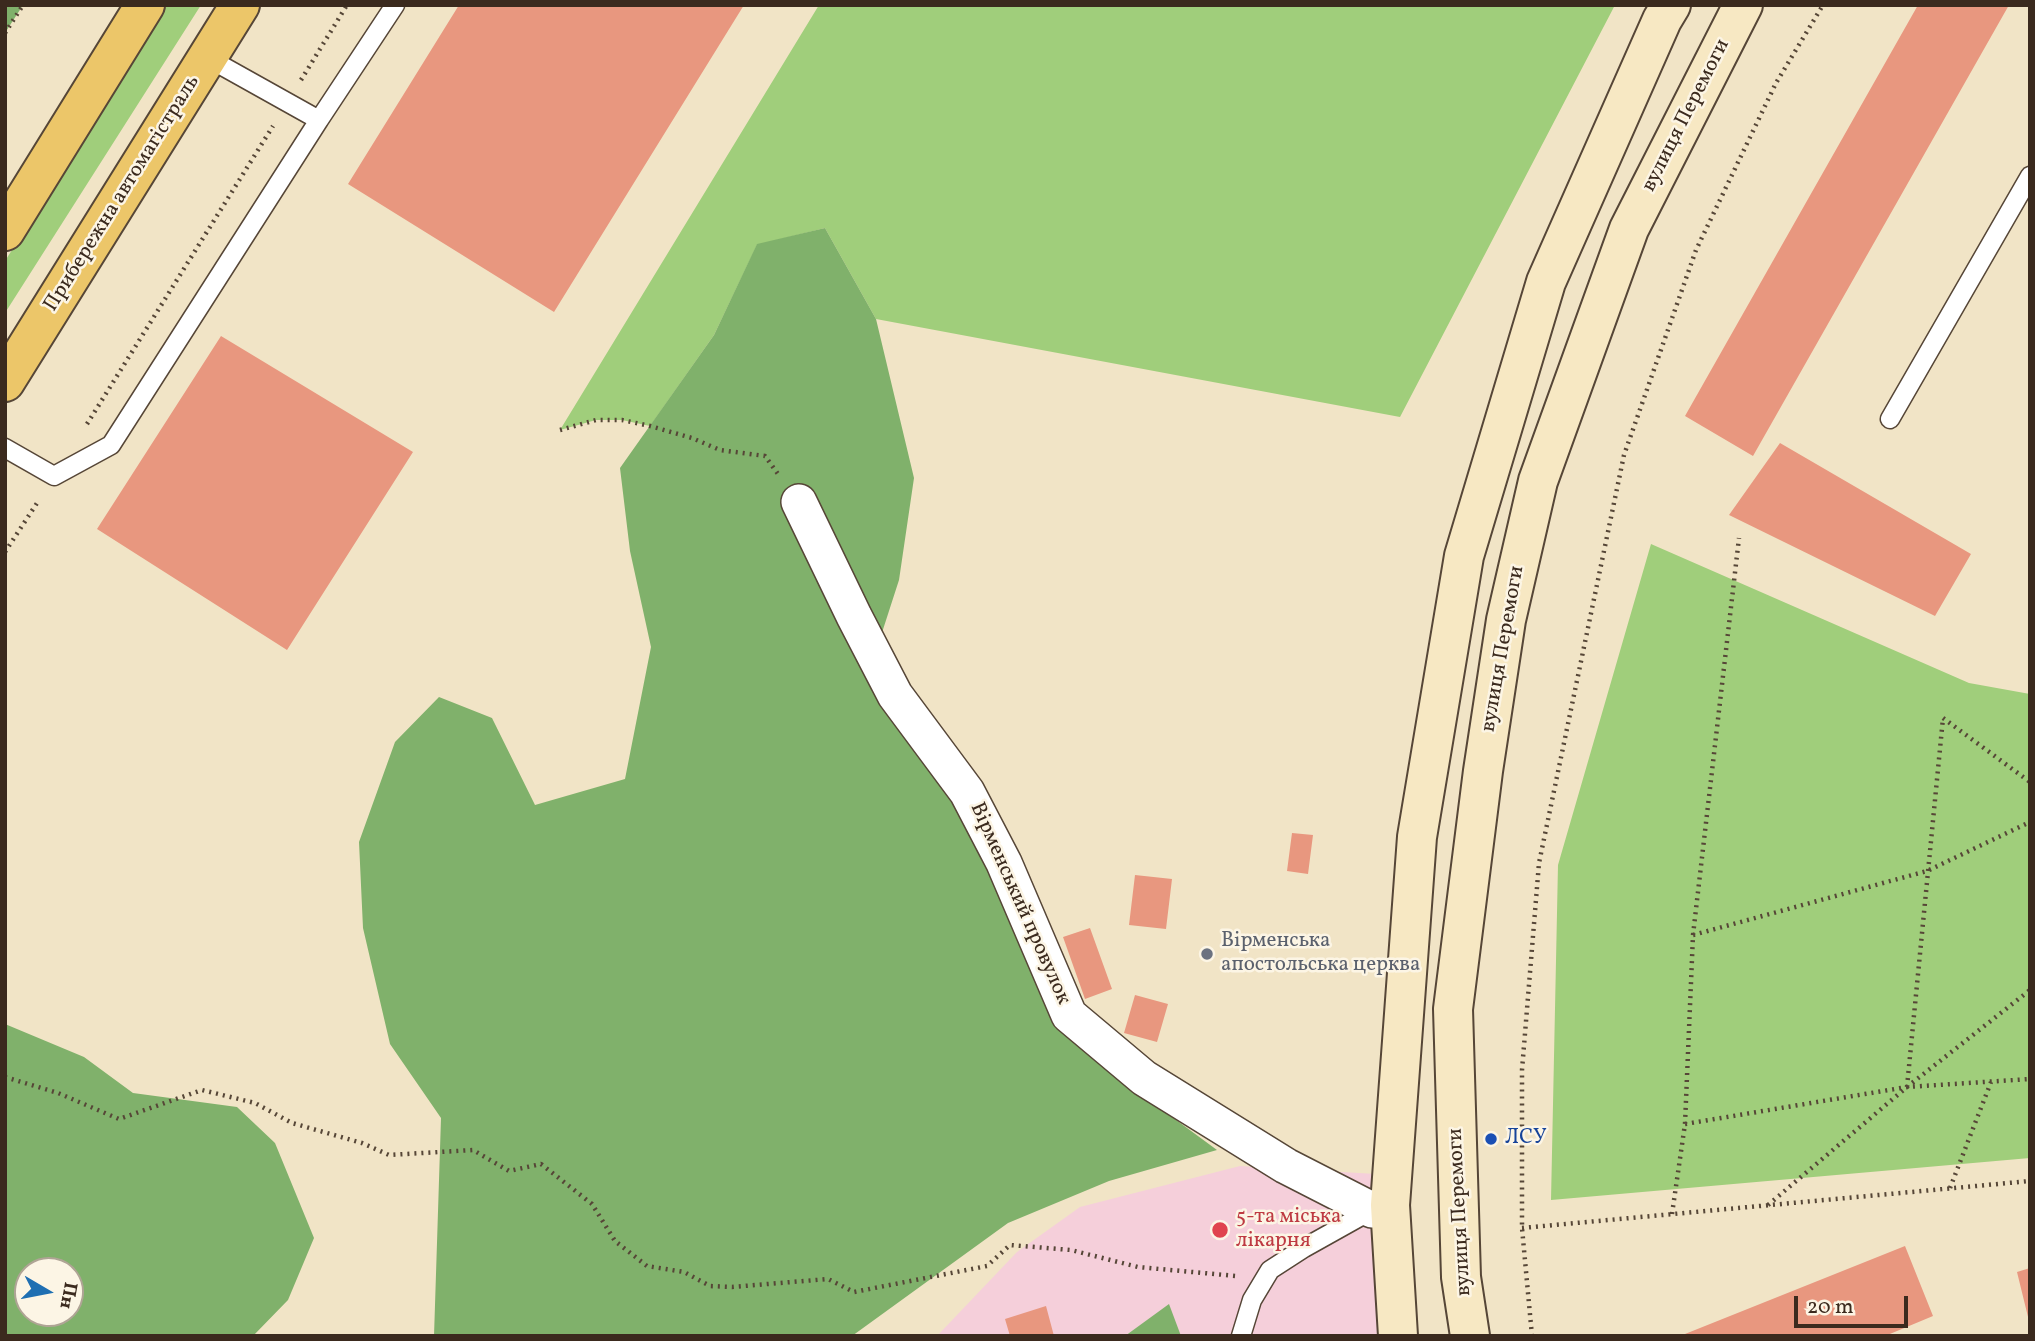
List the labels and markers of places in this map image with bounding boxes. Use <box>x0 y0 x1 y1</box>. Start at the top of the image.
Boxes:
place label: Вірменська апостольська церква <box>1221 929 1420 979</box>
marker: Вірменська апостольська церква <box>1199 946 1215 962</box>
place label: ЛСУ <box>1505 1126 1547 1152</box>
marker: ЛСУ <box>1483 1131 1499 1147</box>
place label: 5-та міська лікарня <box>1236 1205 1341 1255</box>
marker: 5-та міська лікарня <box>1210 1220 1230 1240</box>

